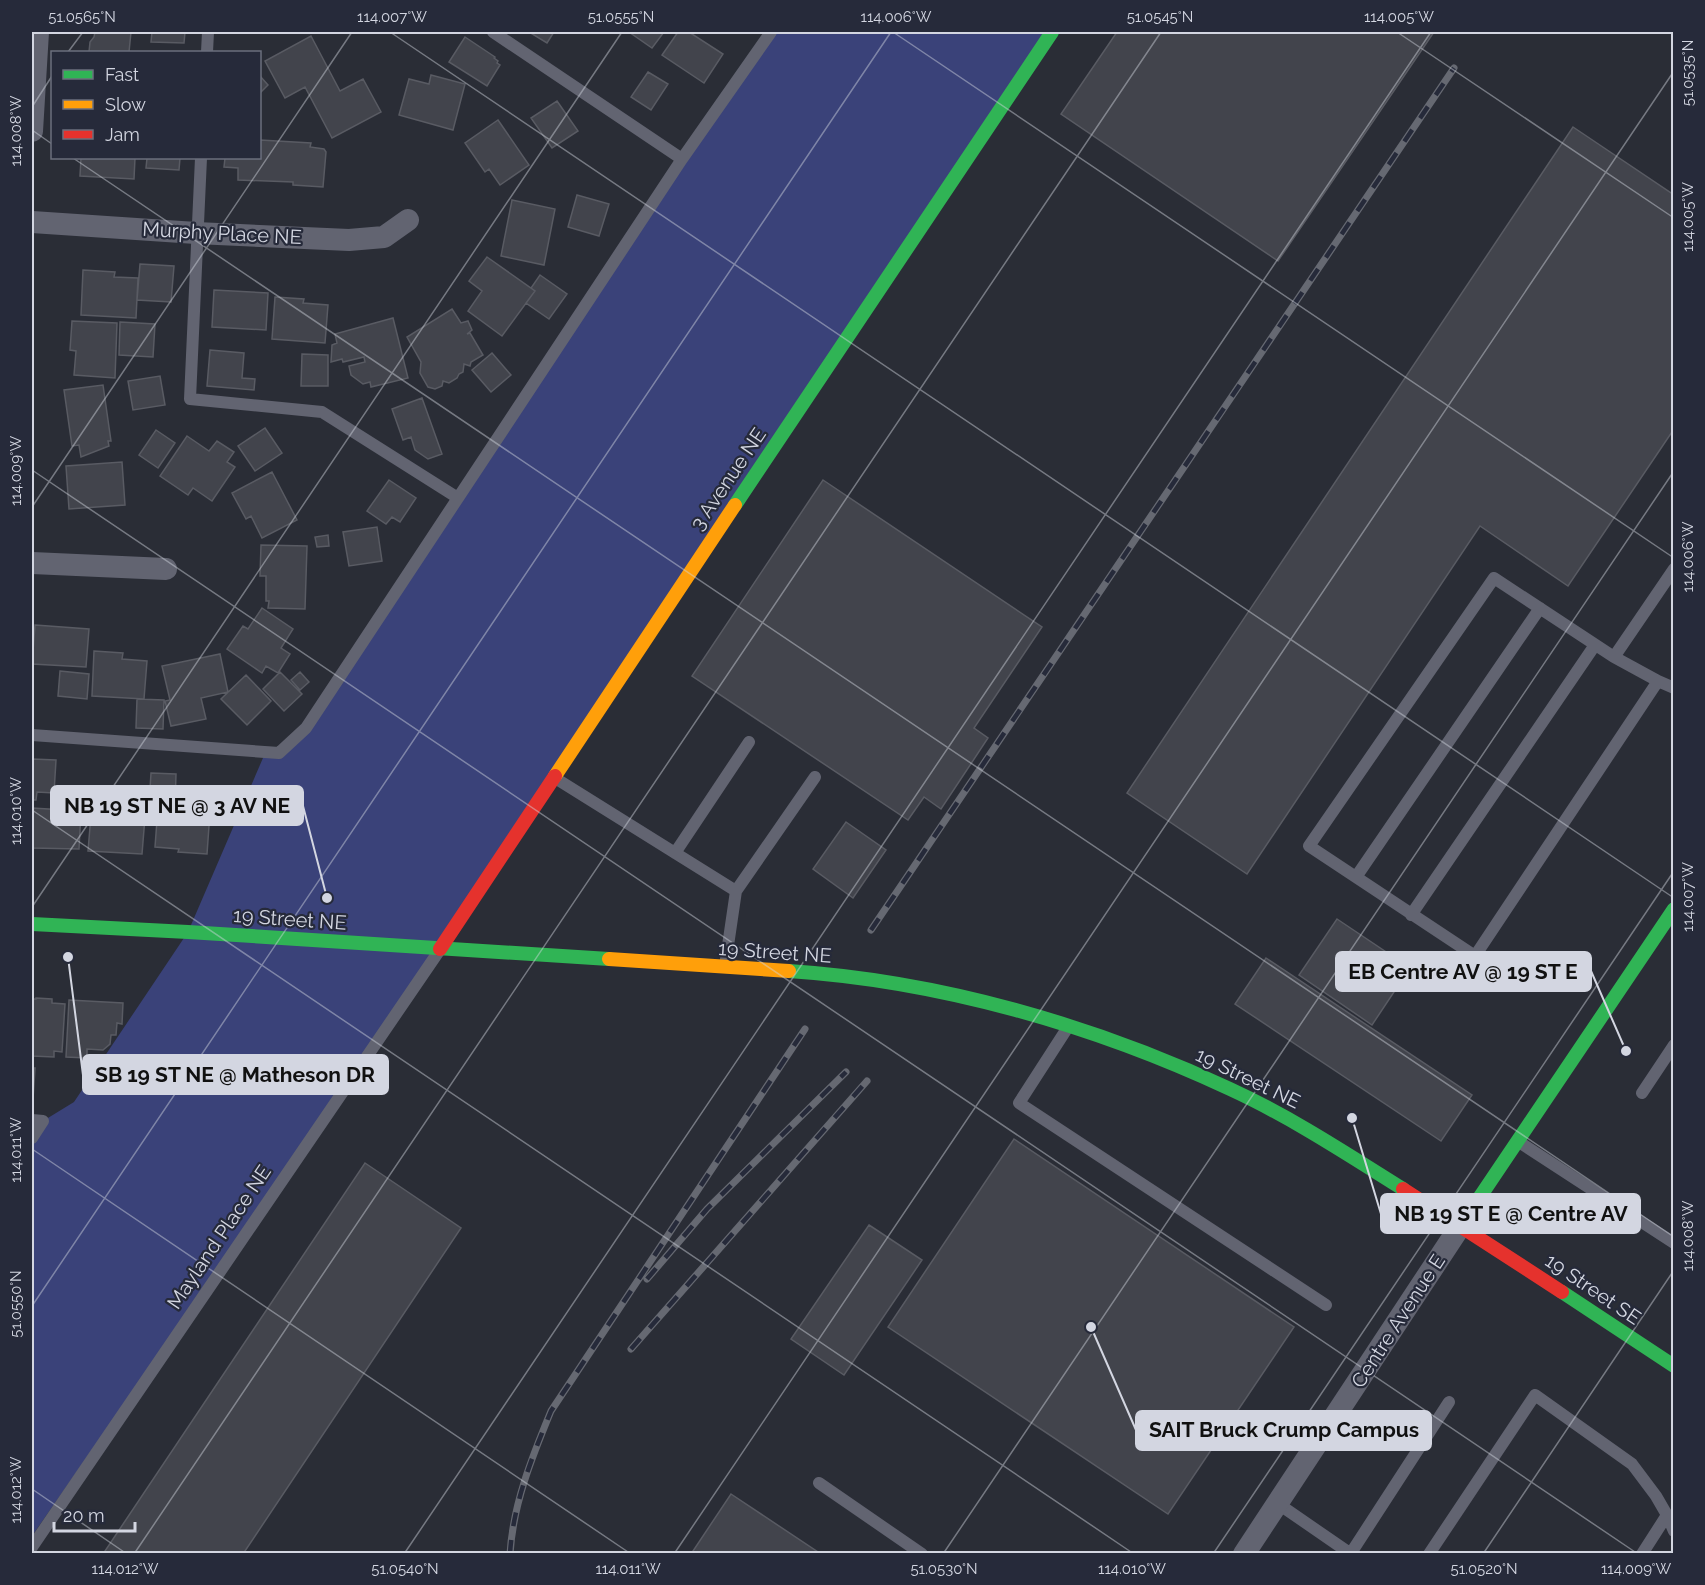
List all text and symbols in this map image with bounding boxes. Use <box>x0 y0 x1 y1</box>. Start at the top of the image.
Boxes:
text: 51.0565°N <box>48 8 116 26</box>
text: 114.007°W <box>357 8 427 26</box>
text: 51.0555°N <box>588 8 654 26</box>
text: 114.006°W <box>861 8 932 26</box>
text: 51.0545°N <box>1127 8 1193 26</box>
text: 114.005°W <box>1364 8 1434 26</box>
text: 51.0535°N <box>1679 40 1697 106</box>
legend <box>51 51 261 159</box>
text: Fast <box>105 64 139 85</box>
text: Slow <box>105 94 146 115</box>
text: 114.008°W <box>7 95 25 166</box>
text: Jam <box>105 124 140 145</box>
text: 114.005°W <box>1679 182 1697 252</box>
street label: Murphy Place NE <box>142 217 302 249</box>
street label: 3 Avenue NE <box>685 423 771 535</box>
text: 114.009°W <box>7 436 25 506</box>
text: 114.006°W <box>1679 521 1697 592</box>
text: 114.010°W <box>7 777 25 845</box>
callout: NB 19 ST NE @ 3 AV NE <box>51 786 303 825</box>
text: NB 19 ST NE @ 3 AV NE <box>64 793 290 818</box>
text: 114.007°W <box>1679 862 1697 932</box>
street label: 19 Street NE <box>233 903 347 935</box>
street label: 19 Street NE <box>718 936 832 968</box>
callout: EB Centre AV @ 19 ST E <box>1336 952 1591 991</box>
text: EB Centre AV @ 19 ST E <box>1348 959 1578 984</box>
street label: 19 Street NE <box>1192 1042 1304 1114</box>
callout: SB 19 ST NE @ Matheson DR <box>83 1055 388 1094</box>
text: SB 19 ST NE @ Matheson DR <box>95 1062 375 1087</box>
text: 114.011°W <box>7 1117 25 1183</box>
street label: Mayland Place NE <box>162 1160 276 1314</box>
callout: NB 19 ST E @ Centre AV <box>1381 1194 1640 1233</box>
text: 114.008°W <box>1679 1200 1697 1271</box>
text: NB 19 ST E @ Centre AV <box>1394 1201 1629 1226</box>
street label: 19 Street SE <box>1541 1248 1645 1330</box>
street label: Centre Avenue E <box>1346 1250 1450 1392</box>
text: 51.0550°N <box>7 1270 25 1338</box>
callout: SAIT Bruck Crump Campus <box>1136 1411 1431 1450</box>
text: SAIT Bruck Crump Campus <box>1149 1417 1419 1442</box>
text: 114.012°W <box>7 1456 25 1523</box>
scale bar <box>54 1495 135 1533</box>
text: 20 m <box>63 1505 105 1526</box>
text: 114.012°W <box>92 1560 159 1578</box>
text: 51.0540°N <box>371 1560 439 1578</box>
text: 114.011°W <box>595 1560 661 1578</box>
text: 51.0530°N <box>910 1560 978 1578</box>
text: 114.010°W <box>1098 1560 1166 1578</box>
text: 51.0520°N <box>1450 1560 1518 1578</box>
text: 114.009°W <box>1601 1560 1671 1578</box>

